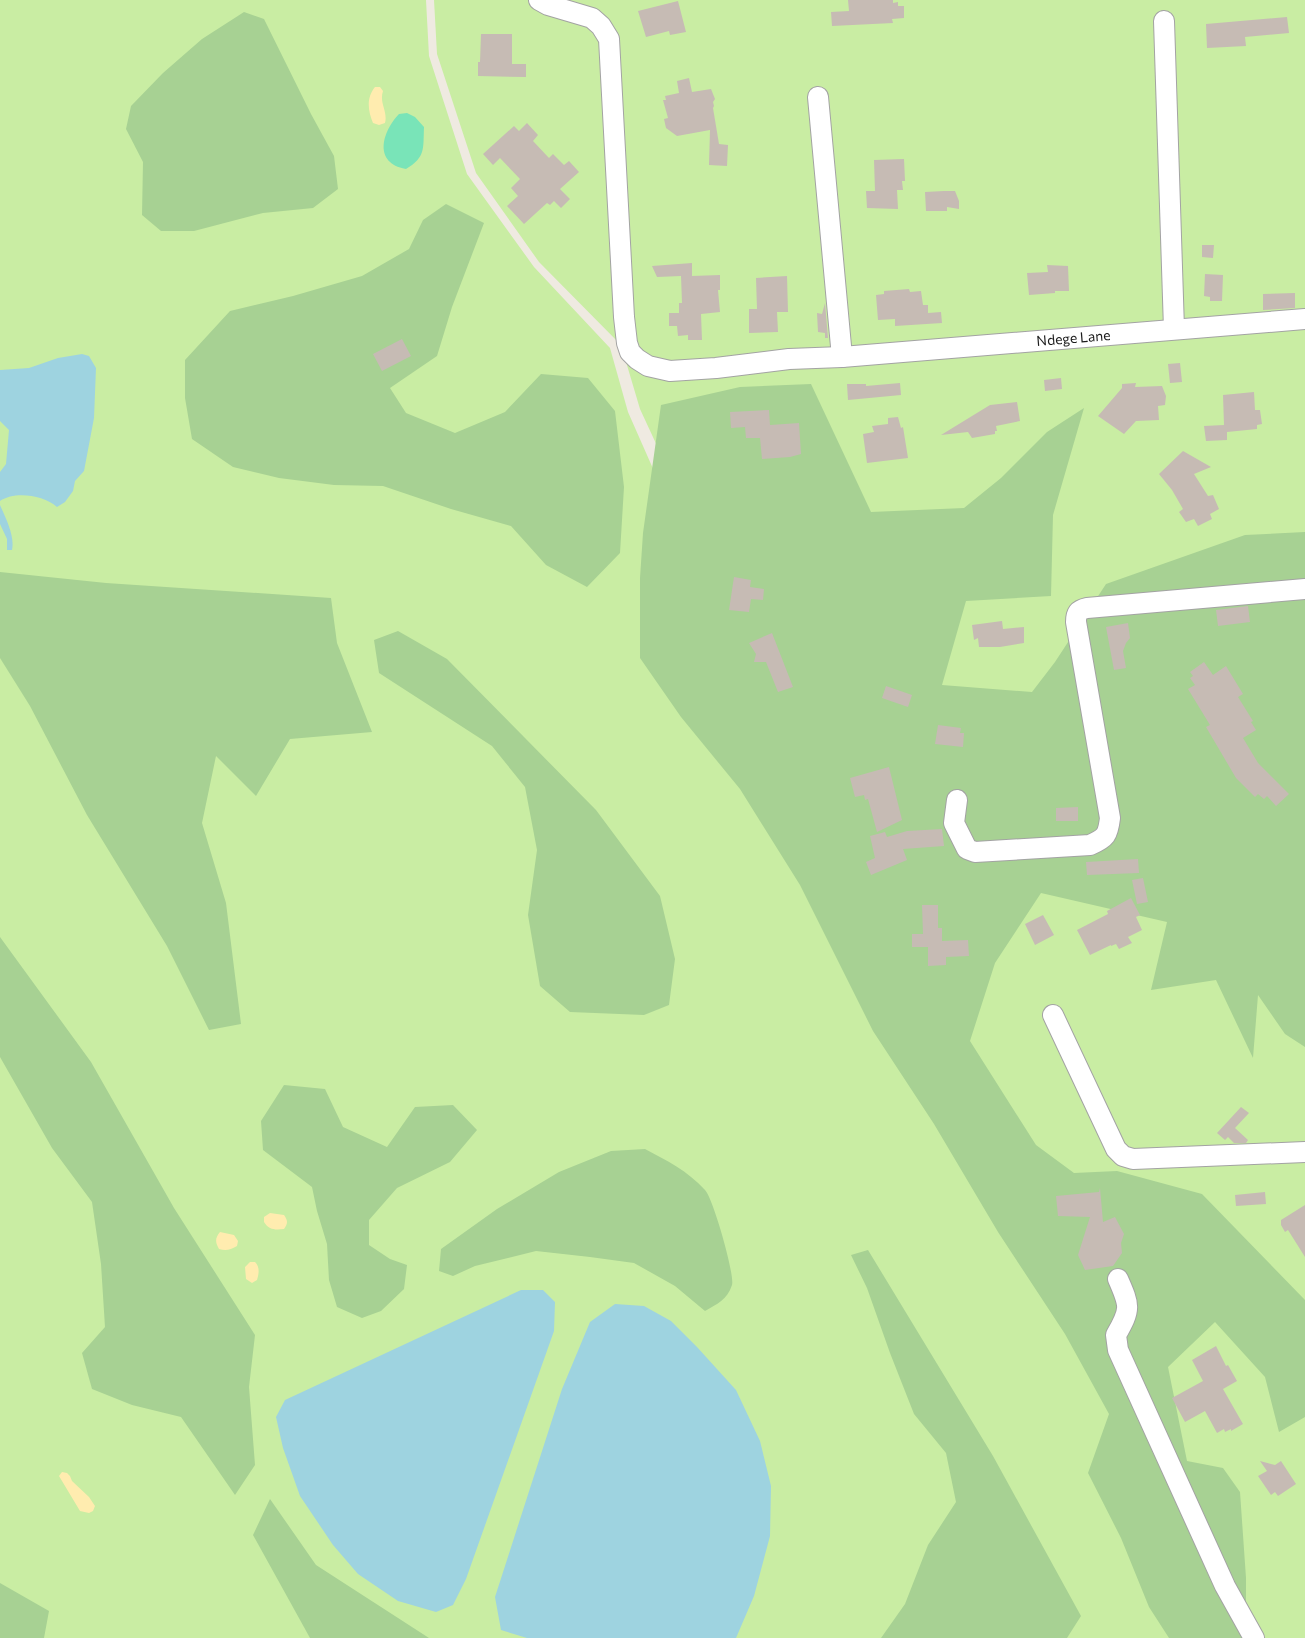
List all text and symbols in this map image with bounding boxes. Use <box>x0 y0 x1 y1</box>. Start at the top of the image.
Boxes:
street label: Ndege Lane <box>1036 326 1111 349</box>

